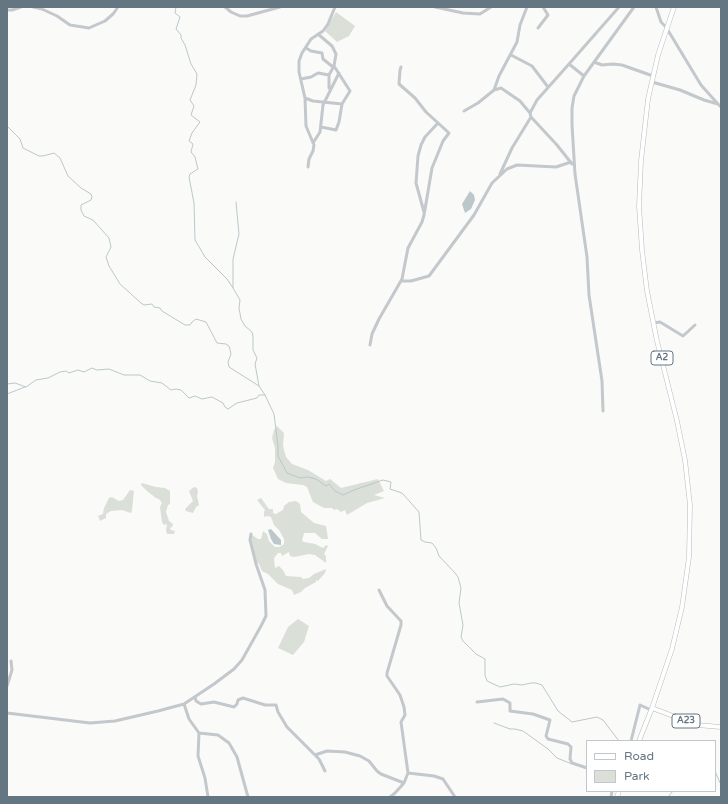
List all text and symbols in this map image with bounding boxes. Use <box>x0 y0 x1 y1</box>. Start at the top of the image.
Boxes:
road number: A2 <box>651 351 673 365</box>
road number: A23 <box>672 714 700 728</box>
legend <box>586 740 716 792</box>
text: Road <box>624 749 654 763</box>
text: Park <box>624 769 650 783</box>

